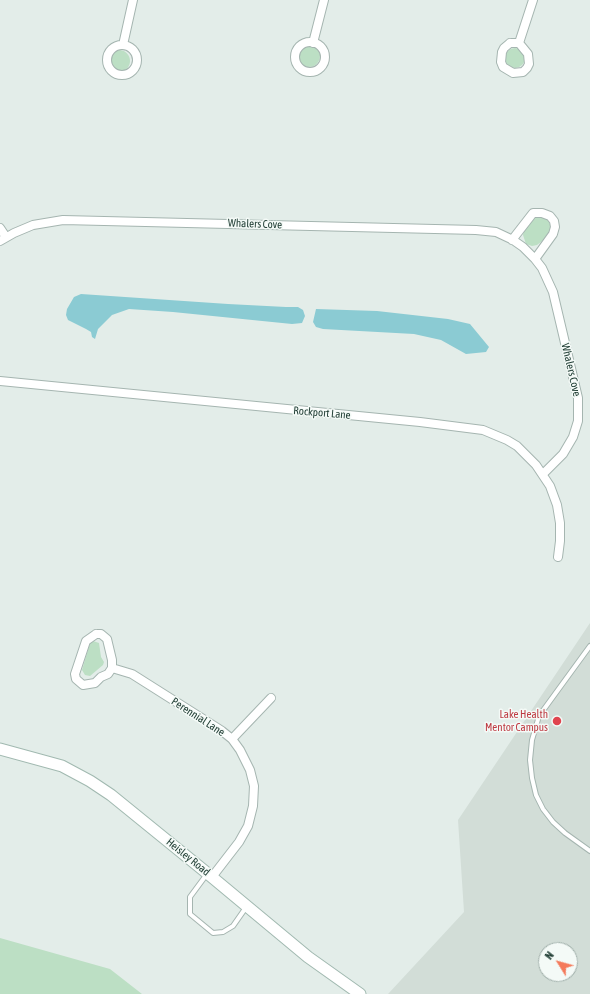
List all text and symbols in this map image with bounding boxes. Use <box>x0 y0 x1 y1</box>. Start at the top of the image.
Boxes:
street label: Whalers Cove <box>228 216 282 232</box>
street label: Whalers Cove <box>558 342 584 398</box>
street label: Rockport Lane <box>293 404 351 422</box>
street label: Perennial Lane <box>169 695 227 739</box>
place label: Lake Health Mentor Campus <box>485 708 548 734</box>
marker: Lake Health Mentor Campus <box>551 715 563 727</box>
street label: Heisley Road <box>163 835 213 879</box>
north arrow <box>538 942 578 982</box>
text: N <box>542 949 556 962</box>

